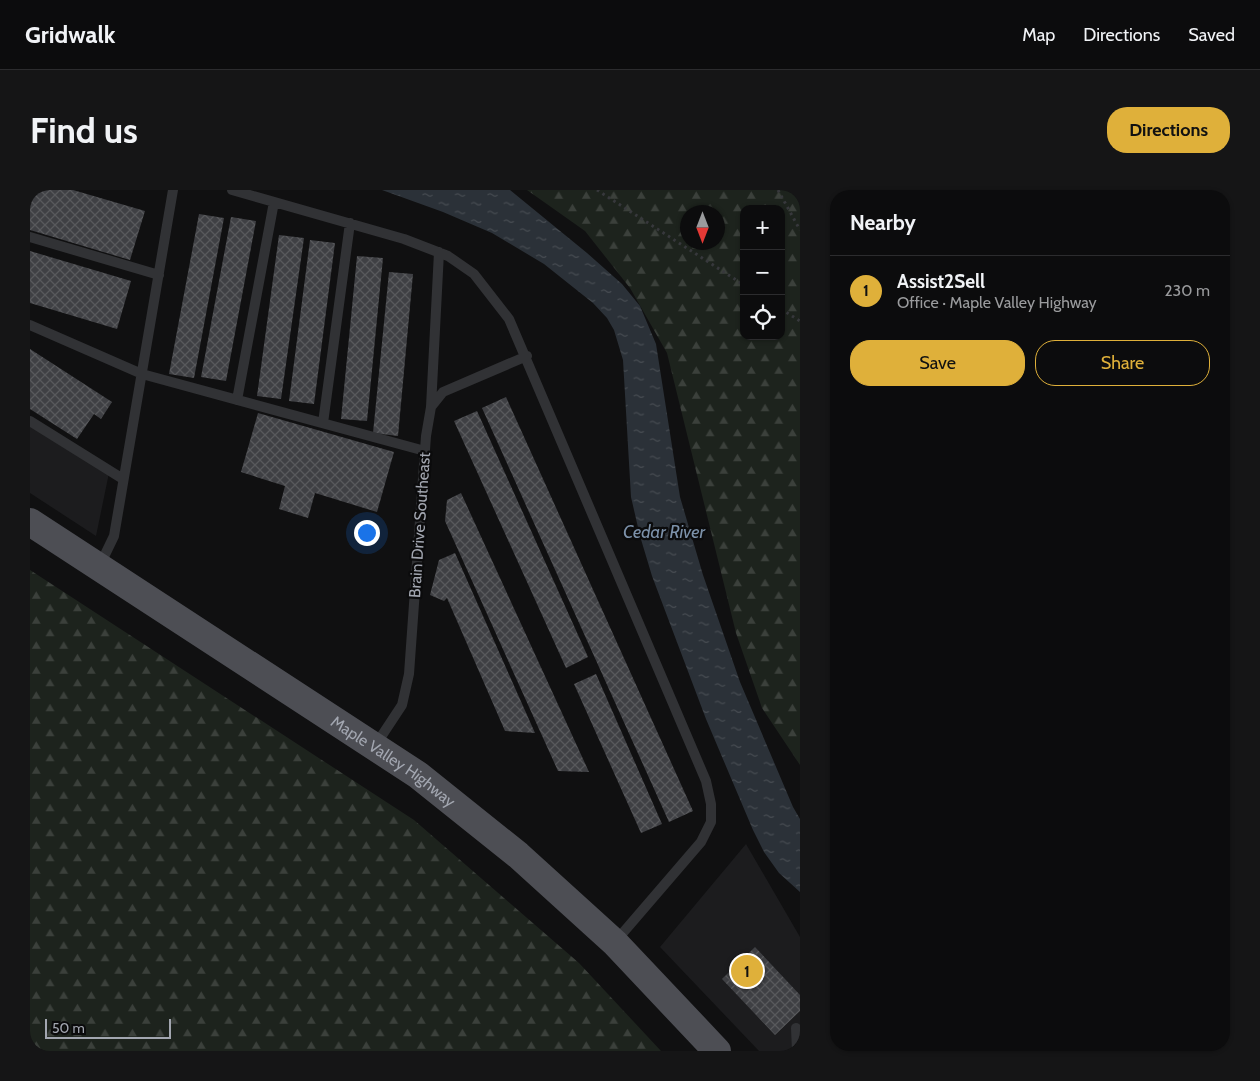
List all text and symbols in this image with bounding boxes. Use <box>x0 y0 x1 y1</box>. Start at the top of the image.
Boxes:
text: Gridwalk <box>25 20 115 49</box>
text: Map <box>1022 24 1055 46</box>
text: Directions <box>1083 24 1160 46</box>
text: Saved <box>1188 24 1235 46</box>
button: Directions <box>1107 107 1230 153</box>
text: Find us <box>30 109 138 152</box>
north arrow <box>680 205 725 250</box>
map controls <box>740 205 785 340</box>
button: + <box>740 205 785 250</box>
text: Nearby <box>850 210 916 235</box>
button: − <box>740 250 785 295</box>
text: Assist2Sell <box>897 270 985 293</box>
text: 1 <box>863 281 869 300</box>
text: 230 m <box>1164 281 1210 300</box>
text: Office · Maple Valley Highway <box>897 293 1097 312</box>
button: locate <box>740 295 785 340</box>
button: Save <box>850 340 1025 386</box>
button: Share <box>1035 340 1210 386</box>
street label: Brain Drive Southeast <box>405 451 434 599</box>
your location <box>354 520 380 546</box>
water label: Cedar River <box>623 521 706 543</box>
street label: Maple Valley Highway <box>327 712 459 811</box>
pin: 1 <box>731 952 763 990</box>
scale bar <box>45 1016 171 1039</box>
text: 50 m <box>52 1019 85 1037</box>

